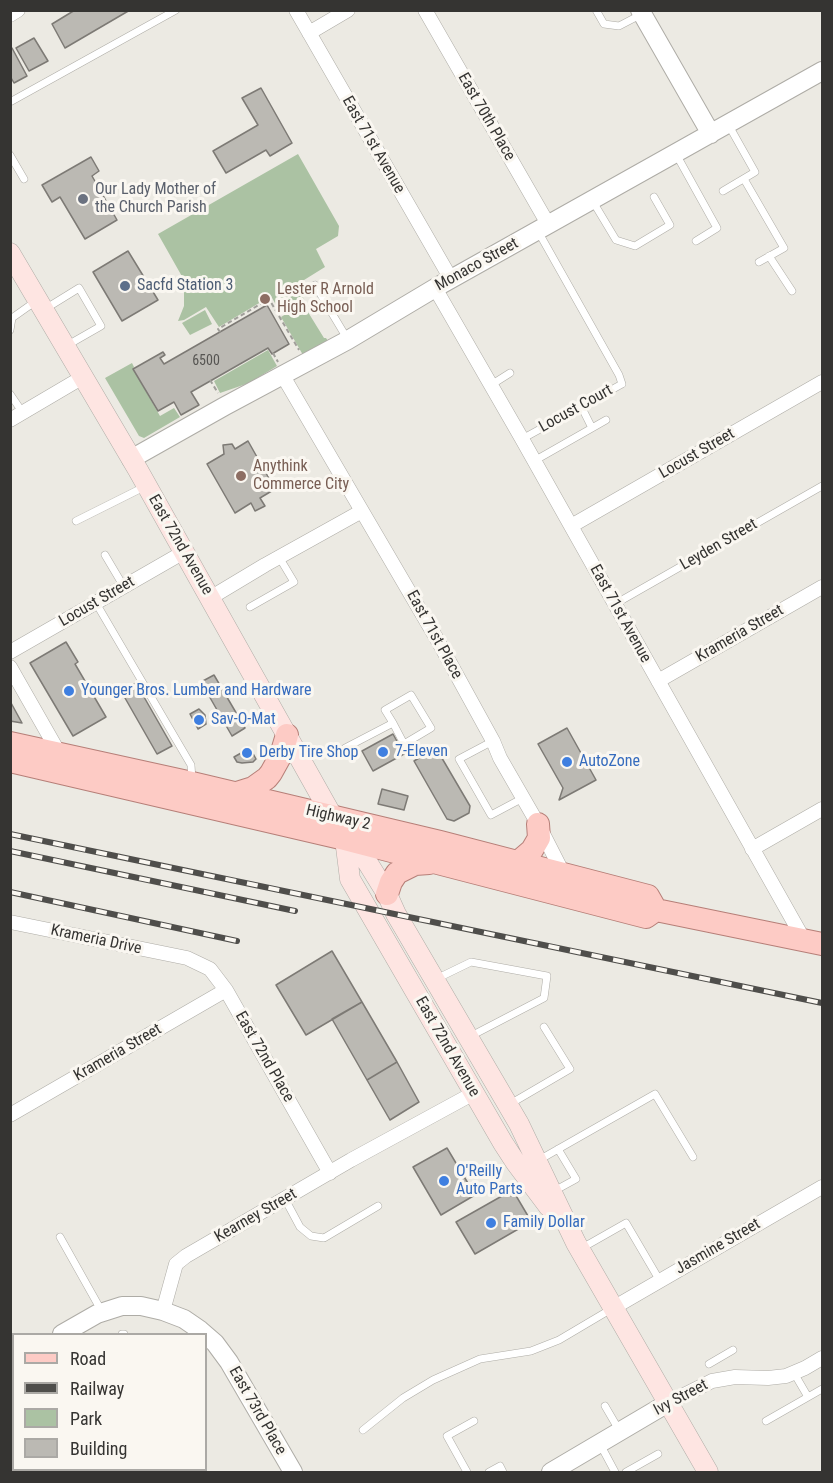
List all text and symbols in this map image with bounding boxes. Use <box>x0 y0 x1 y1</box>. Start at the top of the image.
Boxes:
street label: East 70th Place <box>453 70 519 164</box>
street label: East 71st Avenue <box>337 93 409 197</box>
place label: Our Lady Mother of the Church Parish <box>95 180 216 218</box>
marker: Our Lady Mother of the Church Parish <box>76 192 90 206</box>
street label: Monaco Street <box>432 234 522 296</box>
place label: Sacfd Station 3 <box>137 276 233 296</box>
marker: Sacfd Station 3 <box>118 279 132 293</box>
place label: Lester R Arnold High School <box>277 280 374 318</box>
marker: Lester R Arnold High School <box>258 292 272 306</box>
house number: 6500 <box>192 353 220 369</box>
street label: Locust Court <box>536 381 616 437</box>
street label: Locust Street <box>656 425 738 483</box>
place label: Anythink Commerce City <box>253 457 349 495</box>
marker: Anythink Commerce City <box>234 469 248 483</box>
street label: East 72nd Avenue <box>144 491 216 599</box>
street label: Leyden Street <box>677 515 761 575</box>
street label: East 71st Avenue <box>585 562 655 666</box>
street label: Locust Street <box>56 573 138 631</box>
street label: East 71st Place <box>402 588 466 682</box>
street label: Krameria Street <box>693 601 787 667</box>
place label: Younger Bros. Lumber and Hardware <box>81 681 312 701</box>
marker: Younger Bros. Lumber and Hardware <box>62 684 76 698</box>
place label: Sav-O-Mat <box>211 710 276 730</box>
marker: Sav-O-Mat <box>192 713 206 727</box>
place label: 7-Eleven <box>395 742 448 762</box>
place label: Derby Tire Shop <box>259 743 358 763</box>
marker: 7-Eleven <box>376 745 390 759</box>
marker: Derby Tire Shop <box>240 746 254 760</box>
place label: AutoZone <box>579 752 640 772</box>
marker: AutoZone <box>560 755 574 769</box>
street label: Highway 2 <box>304 801 372 835</box>
street label: Krameria Drive <box>49 921 143 959</box>
street label: East 72nd Avenue <box>411 993 483 1101</box>
street label: East 72nd Place <box>230 1008 298 1106</box>
street label: Krameria Street <box>71 1020 165 1086</box>
place label: O'Reilly Auto Parts <box>456 1162 523 1200</box>
marker: O'Reilly Auto Parts <box>437 1174 451 1188</box>
street label: Kearney Street <box>212 1185 300 1247</box>
place label: Family Dollar <box>503 1213 585 1233</box>
street label: Jasmine Street <box>672 1215 764 1279</box>
marker: Family Dollar <box>484 1216 498 1230</box>
legend <box>12 1333 207 1471</box>
text: Road <box>70 1348 106 1369</box>
street label: East 73rd Place <box>224 1364 290 1458</box>
street label: Ivy Street <box>651 1376 711 1420</box>
text: Railway <box>70 1378 124 1399</box>
text: Park <box>70 1408 102 1429</box>
text: Building <box>70 1438 127 1459</box>

